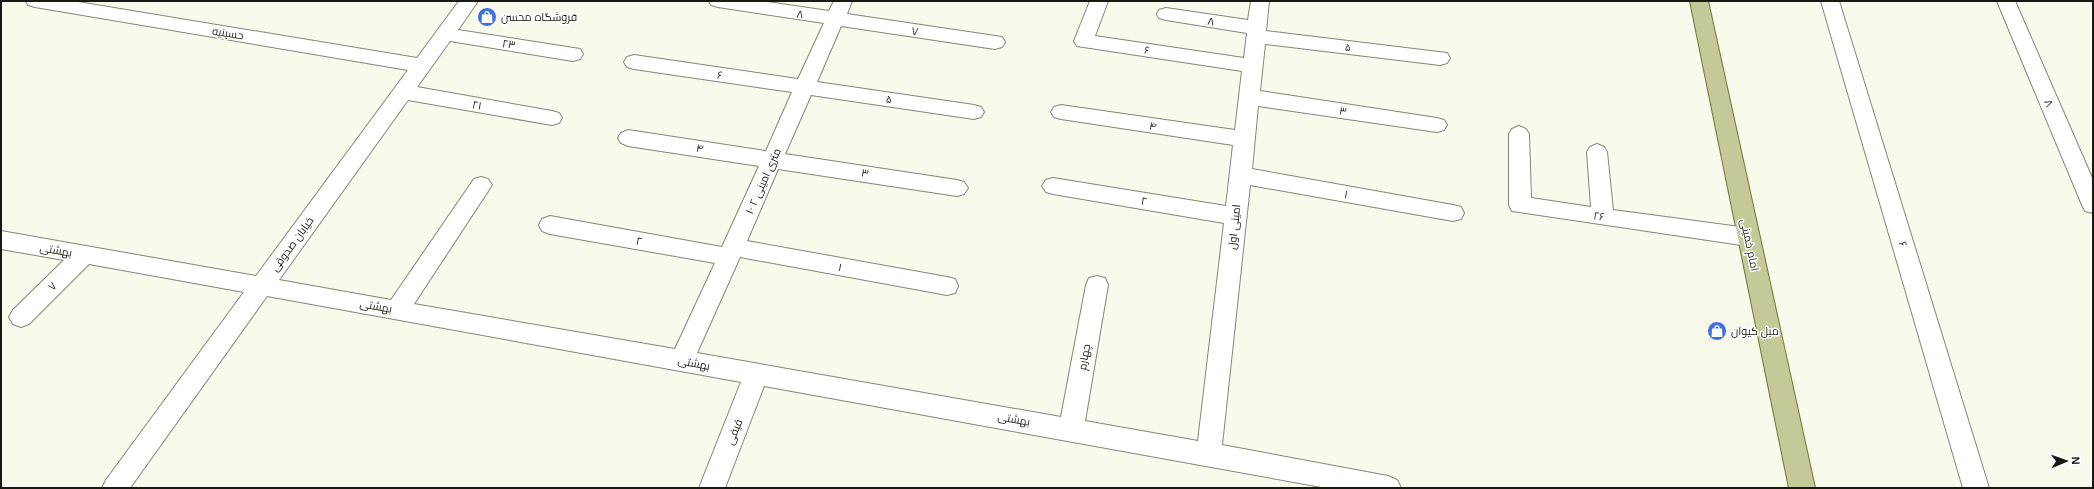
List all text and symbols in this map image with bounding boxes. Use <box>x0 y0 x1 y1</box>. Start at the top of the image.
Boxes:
shop icon: فروشگاه محسن <box>476 6 498 28</box>
street label: ۸ <box>796 8 804 20</box>
place label: فروشگاه محسن <box>501 11 577 24</box>
street label: ۸ <box>1207 15 1215 27</box>
street label: حسینیه <box>211 25 245 41</box>
street label: ۷ <box>911 25 919 37</box>
street label: ۲۳ <box>502 37 516 51</box>
street label: ۵ <box>1344 41 1352 53</box>
street label: ۶ <box>1143 44 1151 56</box>
street label: ۶ <box>717 69 723 81</box>
street label: ۵ <box>885 93 893 105</box>
street label: ۸ <box>2042 97 2056 109</box>
street label: ۲۱ <box>471 98 483 112</box>
street label: ۳ <box>1338 104 1348 118</box>
street label: ۴ <box>1149 120 1157 132</box>
street label: ۴ <box>696 142 704 154</box>
street label: ۱۰ متری امینی ۲ <box>743 146 784 216</box>
street label: ۳ <box>860 166 870 180</box>
street label: ۱ <box>1343 188 1349 200</box>
street label: ۲ <box>1140 195 1148 207</box>
street label: امینی اول <box>1226 204 1243 250</box>
street label: ۲۶ <box>1593 209 1605 223</box>
street label: خیابان صدوقی <box>268 214 317 274</box>
street label: امام خمینی <box>1737 218 1761 273</box>
street label: ۲ <box>635 235 643 247</box>
street label: ۶ <box>1896 240 1910 248</box>
street label: بهشتی <box>39 241 73 260</box>
street label: ۱ <box>837 261 843 273</box>
street label: ۷ <box>45 279 59 293</box>
street label: بهشتی <box>359 297 393 316</box>
shop icon: مبل کیوان <box>1706 320 1728 342</box>
place label: مبل کیوان <box>1731 325 1779 338</box>
street label: چهارم <box>1076 343 1094 371</box>
street label: بهشتی <box>677 354 711 373</box>
street label: بهشتی <box>997 410 1031 429</box>
street label: قیفی <box>723 417 745 447</box>
north arrow <box>2046 441 2086 481</box>
text: N <box>2070 456 2082 465</box>

